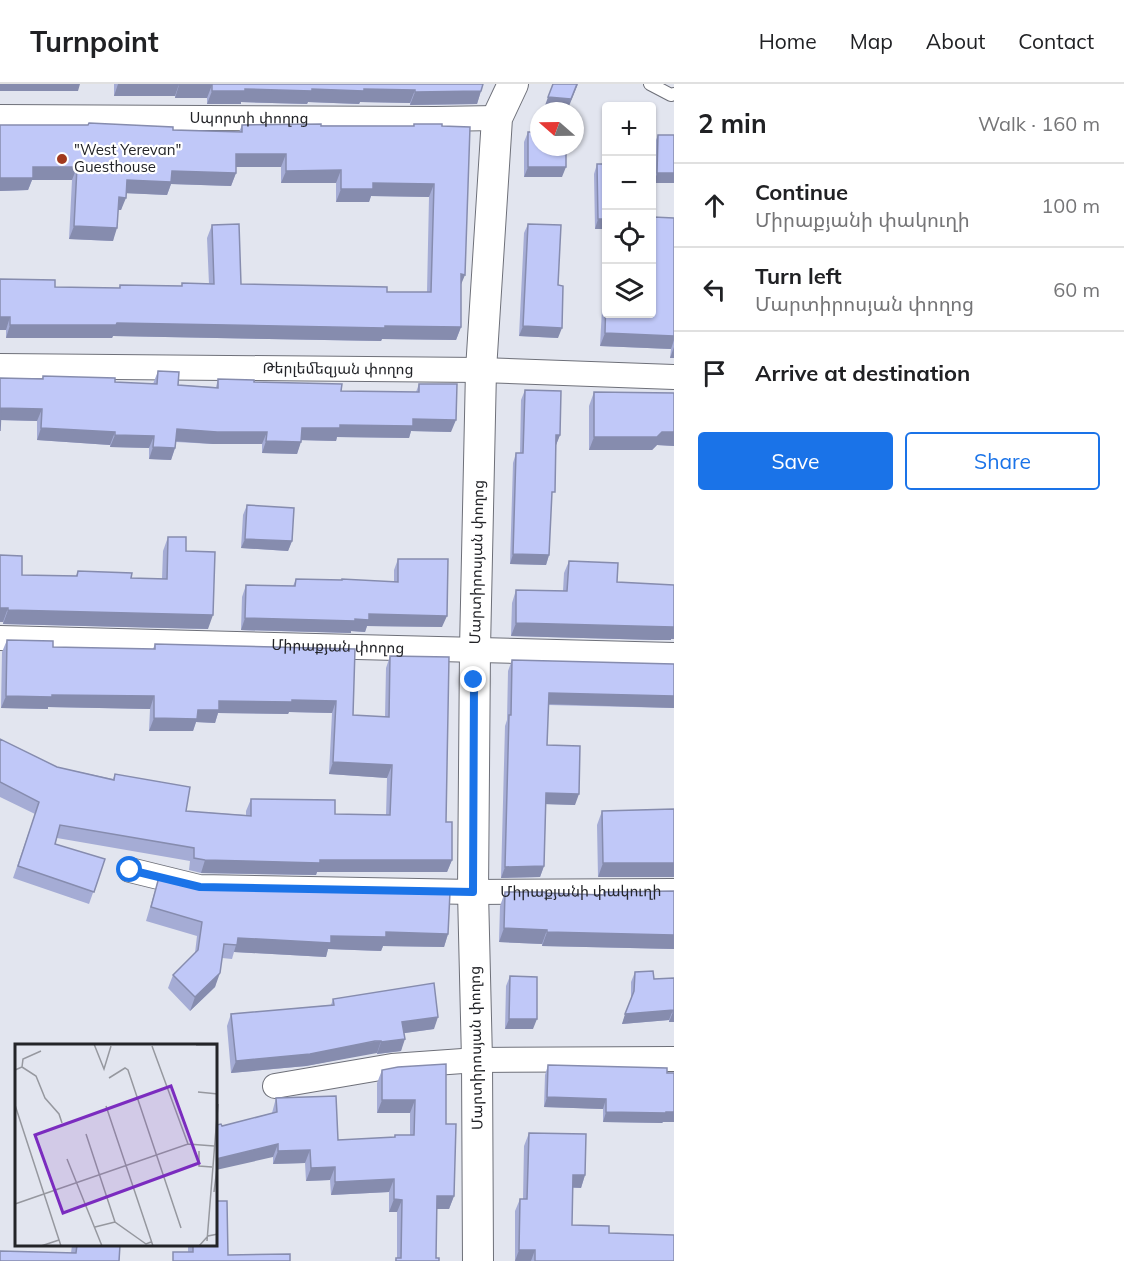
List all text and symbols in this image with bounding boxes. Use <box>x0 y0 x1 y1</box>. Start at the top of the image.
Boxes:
text: Turnpoint <box>30 24 159 59</box>
text: Home <box>759 28 817 54</box>
text: Map <box>850 28 893 54</box>
text: About <box>926 28 985 54</box>
text: Contact <box>1018 28 1094 54</box>
north arrow <box>530 102 584 156</box>
map controls <box>602 102 656 318</box>
button: + <box>602 102 656 156</box>
text: 2 min <box>698 107 767 140</box>
street label: Սպորտի փողոց <box>189 108 309 127</box>
text: Walk · 160 m <box>978 111 1100 136</box>
place label: "West Yerevan" Guesthouse <box>74 140 181 176</box>
marker: "West Yerevan" Guesthouse <box>55 152 69 166</box>
button: − <box>602 156 656 210</box>
text: Continue <box>755 178 848 206</box>
icon: ahead <box>698 189 731 222</box>
text: 100 m <box>1041 193 1100 218</box>
text: Միրաքյանի փակուղի <box>755 207 970 232</box>
button: locate <box>602 210 656 264</box>
text: Turn left <box>755 262 842 290</box>
button: layers <box>602 264 656 318</box>
icon: left <box>698 273 731 306</box>
text: 60 m <box>1053 277 1100 302</box>
text: Մարտիրոսյան փողոց <box>755 291 974 316</box>
icon: arrive <box>698 357 731 390</box>
street label: Թերլեմեզյան փողոց <box>262 358 414 378</box>
text: Arrive at destination <box>755 359 970 387</box>
button: Save <box>698 432 893 490</box>
button: Share <box>905 432 1100 490</box>
street label: Մարտիրոսյան փողոց <box>465 480 488 645</box>
street label: Միրաքյան փողոց <box>271 635 405 657</box>
route end <box>460 666 486 692</box>
route start <box>116 856 142 882</box>
street label: Միրաքյանի փակուղի <box>500 881 662 901</box>
street label: Մարտիրոսյան փողոց <box>465 966 486 1130</box>
inset map <box>15 1044 218 1246</box>

